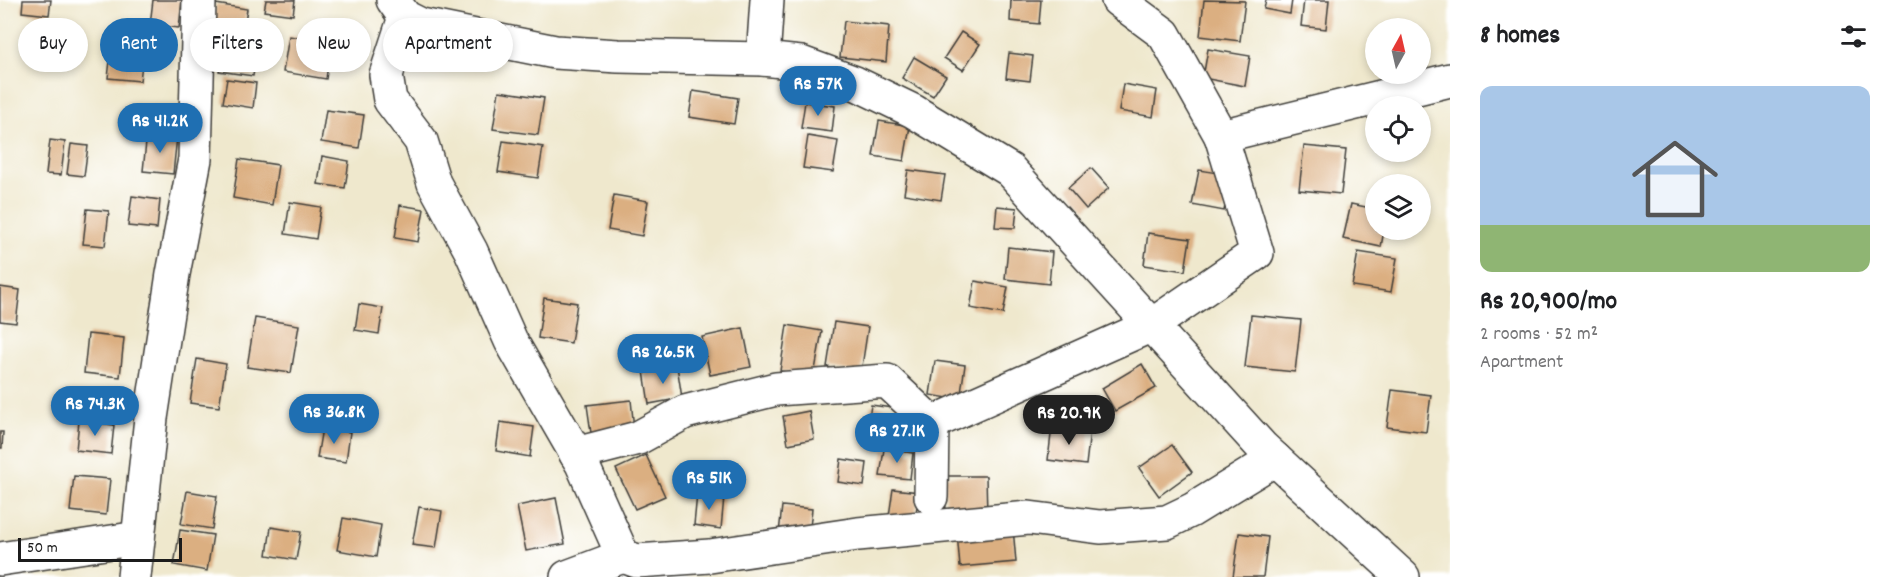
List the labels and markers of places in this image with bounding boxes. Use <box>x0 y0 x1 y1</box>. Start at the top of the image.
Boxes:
pin: Rs 57K <box>769 66 867 117</box>
pin: Rs 41.2K <box>98 103 222 154</box>
pin: Rs 26.5K <box>601 334 725 385</box>
pin: Rs 74.3K <box>33 386 157 437</box>
pin: Rs 36.8K <box>272 394 396 445</box>
pin: Rs 20.9K <box>1007 395 1131 446</box>
pin: Rs 27.1K <box>835 413 959 464</box>
pin: Rs 51K <box>660 460 758 511</box>

